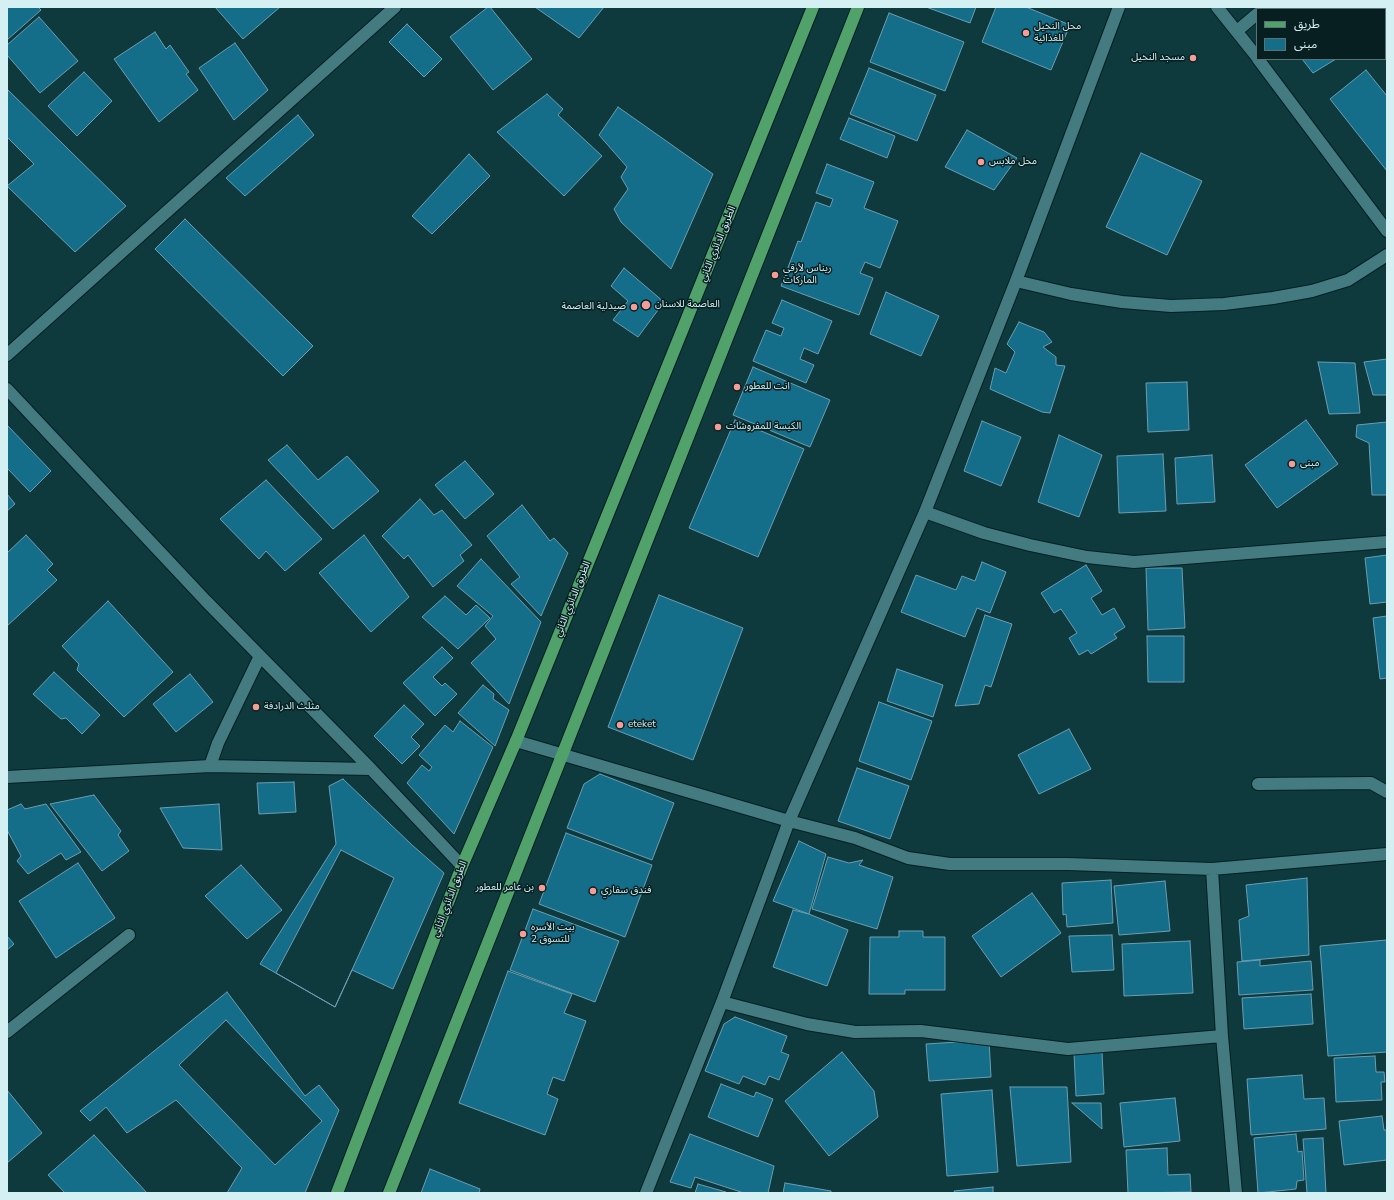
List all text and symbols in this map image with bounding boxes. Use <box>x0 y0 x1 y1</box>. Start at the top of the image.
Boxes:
legend <box>1256 8 1386 60</box>
text: طريق <box>1294 16 1320 32</box>
place label: محل النخيل للغذائية <box>1034 21 1081 44</box>
marker: محل النخيل للغذائية <box>1021 28 1031 38</box>
text: مبنى <box>1294 36 1317 52</box>
place label: مسجد النخيل <box>1131 52 1185 64</box>
marker: مسجد النخيل <box>1188 53 1198 63</box>
place label: محل ملابس <box>989 156 1037 168</box>
marker: محل ملابس <box>976 157 986 167</box>
street label: الطريق الدائري الثاني <box>697 204 739 284</box>
place label: ريناس لأرقي الماركات <box>783 263 831 286</box>
marker: ريناس لأرقي الماركات <box>770 270 780 280</box>
marker: العاصمة للاسنان <box>640 299 652 311</box>
place label: العاصمة للاسنان <box>655 299 720 311</box>
place label: صيدلية العاصمة <box>561 301 626 313</box>
marker: صيدلية العاصمة <box>629 302 639 312</box>
place label: انت للعطور <box>745 381 790 393</box>
marker: انت للعطور <box>732 382 742 392</box>
place label: الكيسة للمفروشات <box>726 421 801 433</box>
marker: الكيسة للمفروشات <box>713 422 723 432</box>
place label: مبنى <box>1300 458 1319 470</box>
marker: مبنى <box>1287 459 1297 469</box>
street label: الطريق الدائري الثاني <box>552 559 594 639</box>
place label: مثلث الدرادفة <box>264 701 320 713</box>
marker: مثلث الدرادفة <box>251 702 261 712</box>
place label: eteket <box>628 719 656 731</box>
marker: eteket <box>615 720 625 730</box>
street label: الطريق الدائري الثاني <box>430 859 470 939</box>
place label: بن عامر للعطور <box>475 882 534 894</box>
marker: بن عامر للعطور <box>537 883 547 893</box>
place label: فندق سفاري <box>601 885 651 897</box>
marker: فندق سفاري <box>588 886 598 896</box>
place label: بيت الأسره للتسوق 2 <box>531 922 575 946</box>
marker: بيت الأسره للتسوق 2 <box>518 929 528 939</box>

